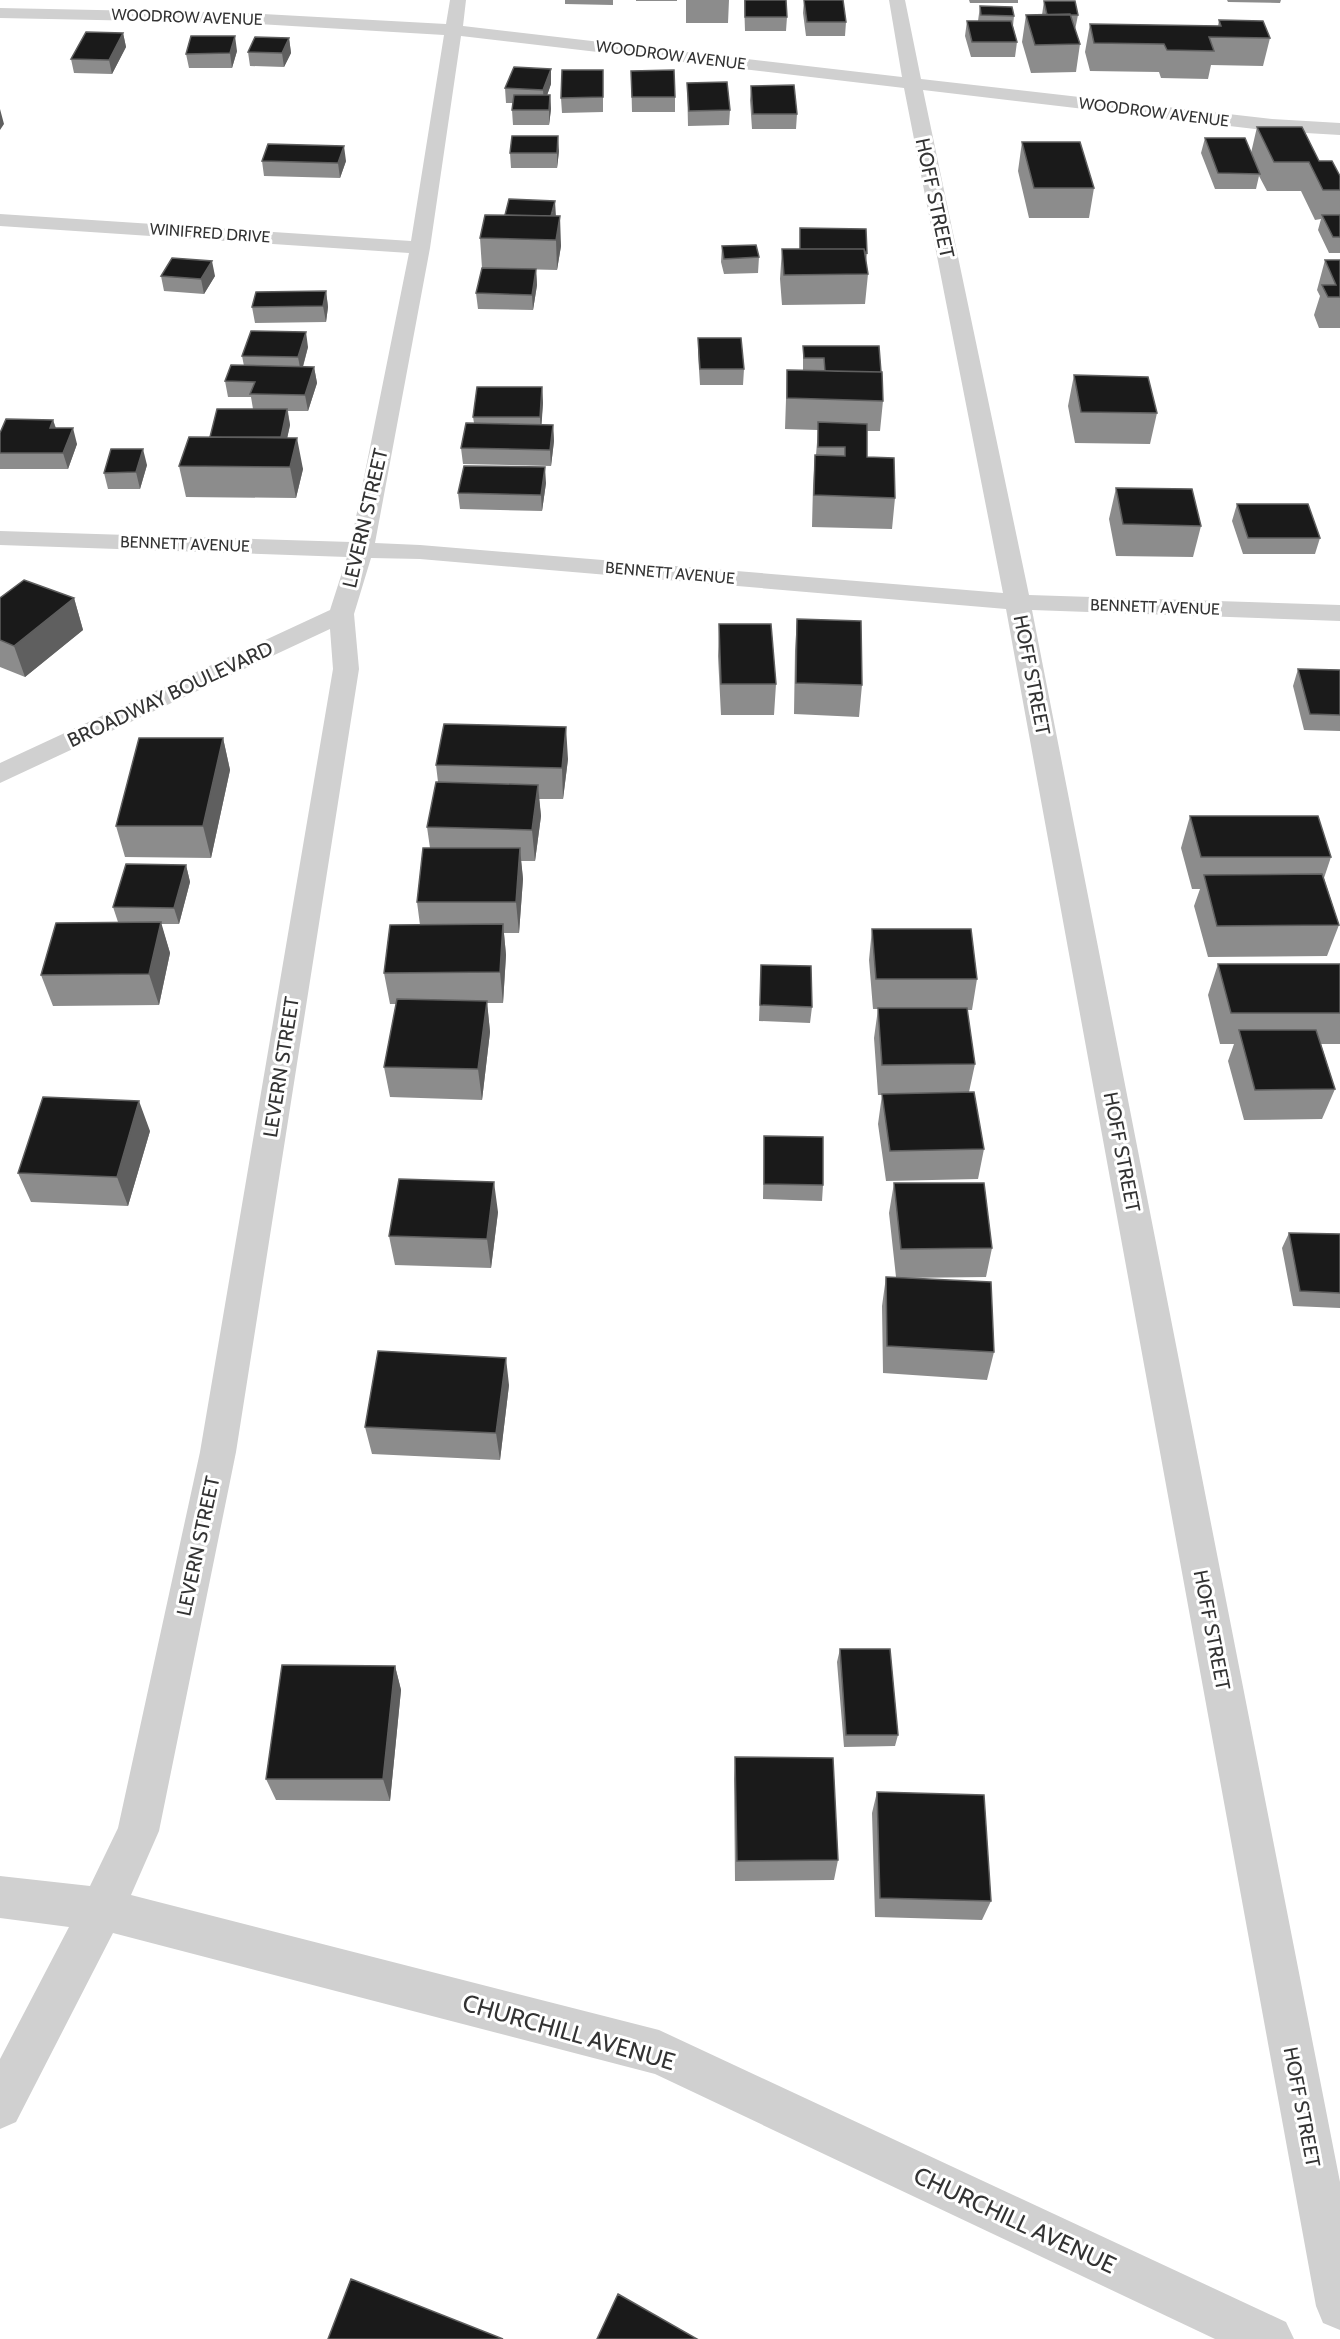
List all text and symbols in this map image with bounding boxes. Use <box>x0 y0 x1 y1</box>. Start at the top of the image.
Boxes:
street label: WOODROW AVENUE <box>111 5 263 29</box>
street label: WOODROW AVENUE <box>595 36 747 74</box>
street label: WOODROW AVENUE <box>1078 93 1230 131</box>
street label: HOFF STREET <box>911 136 960 261</box>
street label: WINIFRED DRIVE <box>149 219 271 247</box>
street label: LEVERN STREET <box>337 446 393 590</box>
street label: BENNETT AVENUE <box>120 532 250 556</box>
street label: BENNETT AVENUE <box>604 558 736 588</box>
street label: BENNETT AVENUE <box>1090 595 1220 619</box>
street label: HOFF STREET <box>1009 613 1055 738</box>
street label: BROADWAY BOULEVARD <box>63 636 277 752</box>
street label: LEVERN STREET <box>258 995 304 1139</box>
street label: HOFF STREET <box>1099 1090 1145 1215</box>
street label: LEVERN STREET <box>171 1474 225 1618</box>
street label: HOFF STREET <box>1189 1568 1235 1693</box>
street label: CHURCHILL AVENUE <box>459 1988 679 2076</box>
street label: HOFF STREET <box>1279 2045 1325 2170</box>
street label: CHURCHILL AVENUE <box>909 2160 1121 2280</box>

